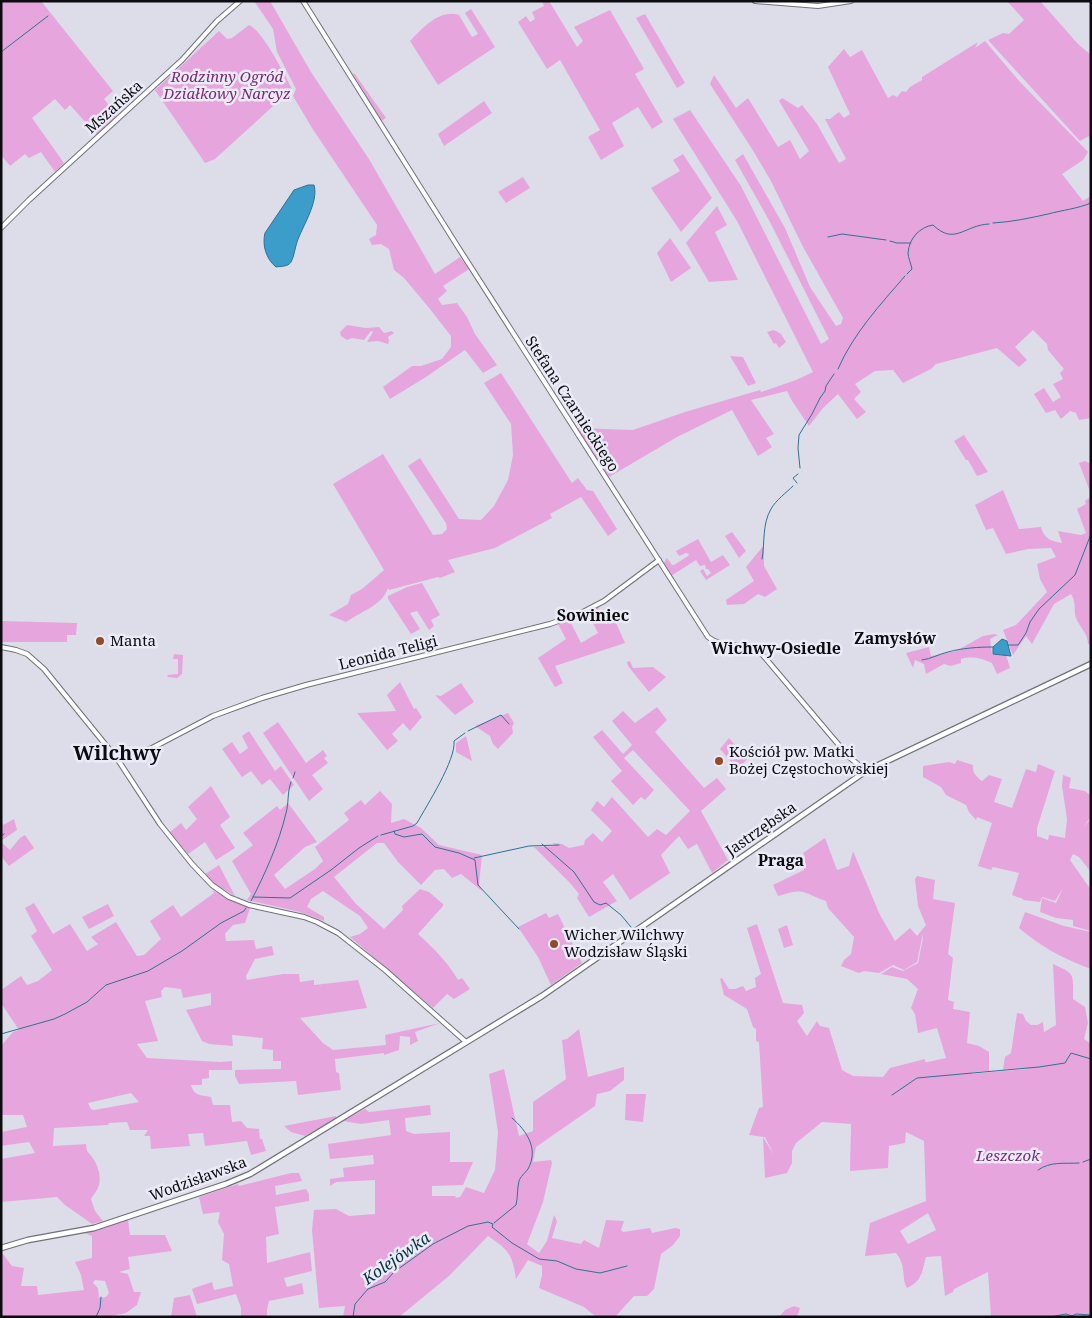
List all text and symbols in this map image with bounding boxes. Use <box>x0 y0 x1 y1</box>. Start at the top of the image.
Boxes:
park label: Rodzinny Ogród Działkowy Narcyz <box>162 66 291 103</box>
street label: Mszańska <box>80 75 146 137</box>
street label: Stefana Czarnieckiego <box>521 332 624 475</box>
district label: Sowiniec <box>557 604 629 626</box>
district label: Zamysłów <box>854 627 936 649</box>
place label: Manta <box>110 630 156 650</box>
street label: Leonida Teligi <box>336 630 439 674</box>
marker: Manta <box>94 635 106 647</box>
district label: Wichwy-Osiedle <box>711 637 841 659</box>
district label: Wilchwy <box>73 739 161 766</box>
place label: Kościół pw. Matki Bożej Częstochowskiej <box>729 741 889 778</box>
marker: Kościół pw. Matki Bożej Częstochowskiej <box>713 755 725 767</box>
street label: Jastrzębska <box>720 797 800 860</box>
district label: Praga <box>758 849 805 871</box>
place label: Wicher Wilchwy Wodzisław Śląski <box>564 924 688 961</box>
marker: Wicher Wilchwy Wodzisław Śląski <box>548 938 560 950</box>
park label: Leszczok <box>975 1145 1040 1165</box>
street label: Wodzisławska <box>146 1151 249 1205</box>
water label: Kolejówka <box>357 1226 435 1290</box>

